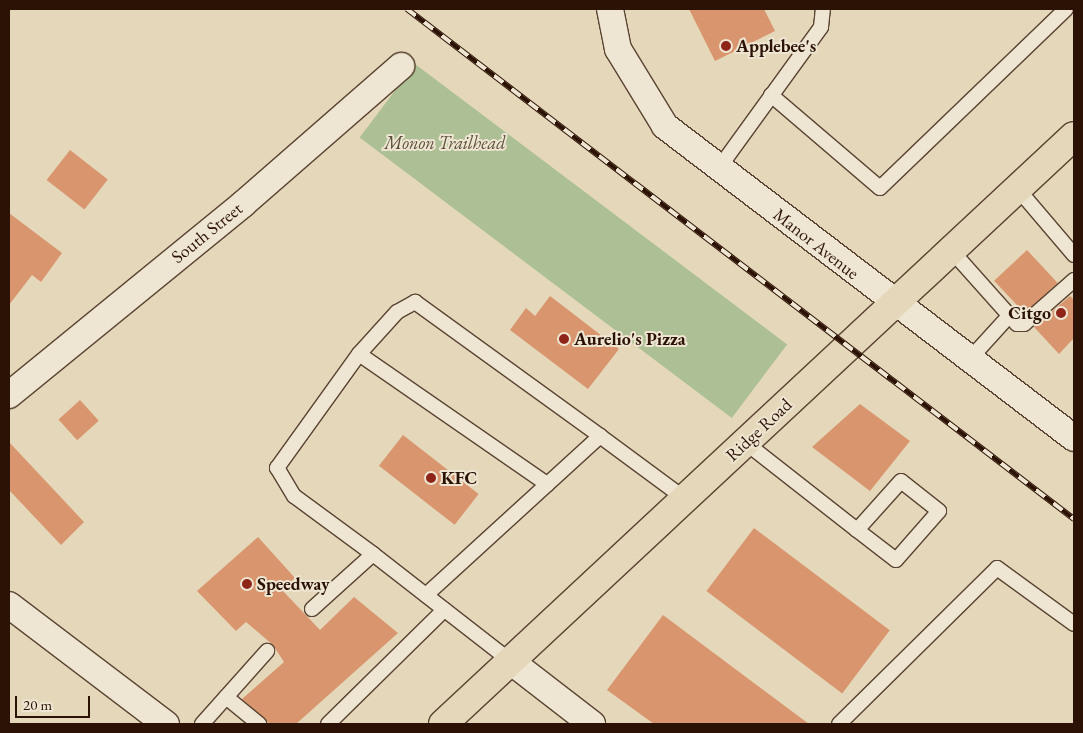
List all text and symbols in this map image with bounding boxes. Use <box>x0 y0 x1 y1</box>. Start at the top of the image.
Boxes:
place label: Applebee's <box>736 35 816 57</box>
marker: Applebee's <box>720 40 732 52</box>
park label: Monon Trailhead <box>384 132 506 154</box>
street label: South Street <box>167 198 247 268</box>
street label: Manor Avenue <box>769 204 863 284</box>
place label: Citgo <box>1008 302 1051 324</box>
marker: Citgo <box>1055 307 1067 319</box>
place label: Aurelio's Pizza <box>574 328 686 350</box>
marker: Aurelio's Pizza <box>558 333 570 345</box>
street label: Ridge Road <box>721 394 797 466</box>
place label: KFC <box>441 467 477 489</box>
marker: KFC <box>425 472 437 484</box>
place label: Speedway <box>257 573 330 595</box>
marker: Speedway <box>241 578 253 590</box>
scale bar <box>18 686 92 718</box>
text: 20 m <box>23 695 52 714</box>

